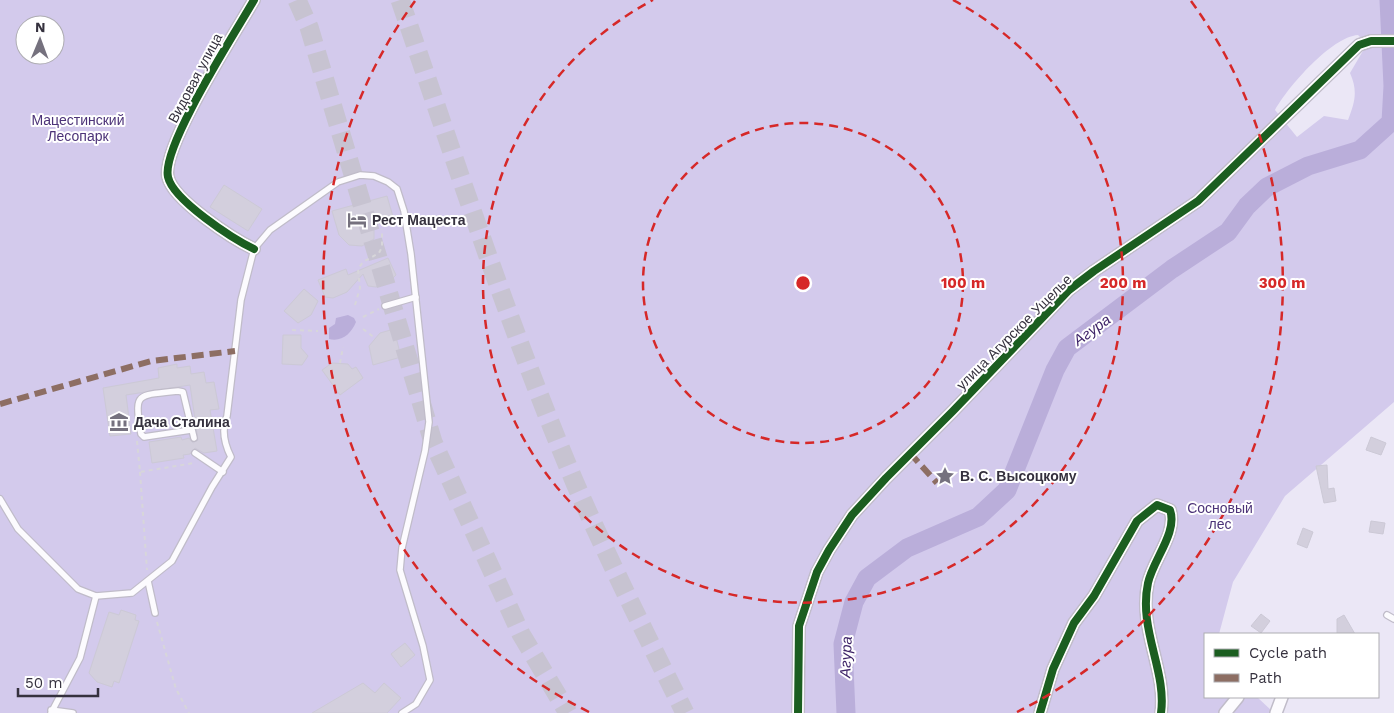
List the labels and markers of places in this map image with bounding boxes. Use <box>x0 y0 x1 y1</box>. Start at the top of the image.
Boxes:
hotel icon: Рест Мацеста <box>346 209 368 231</box>
place label: Рест Мацеста <box>372 212 466 228</box>
centre of rings <box>794 274 812 292</box>
museum icon: Дача Сталина <box>108 411 130 433</box>
place label: Дача Сталина <box>134 414 230 430</box>
place icon: В. С. Высоцкому <box>934 465 956 487</box>
place label: В. С. Высоцкому <box>960 468 1077 484</box>

